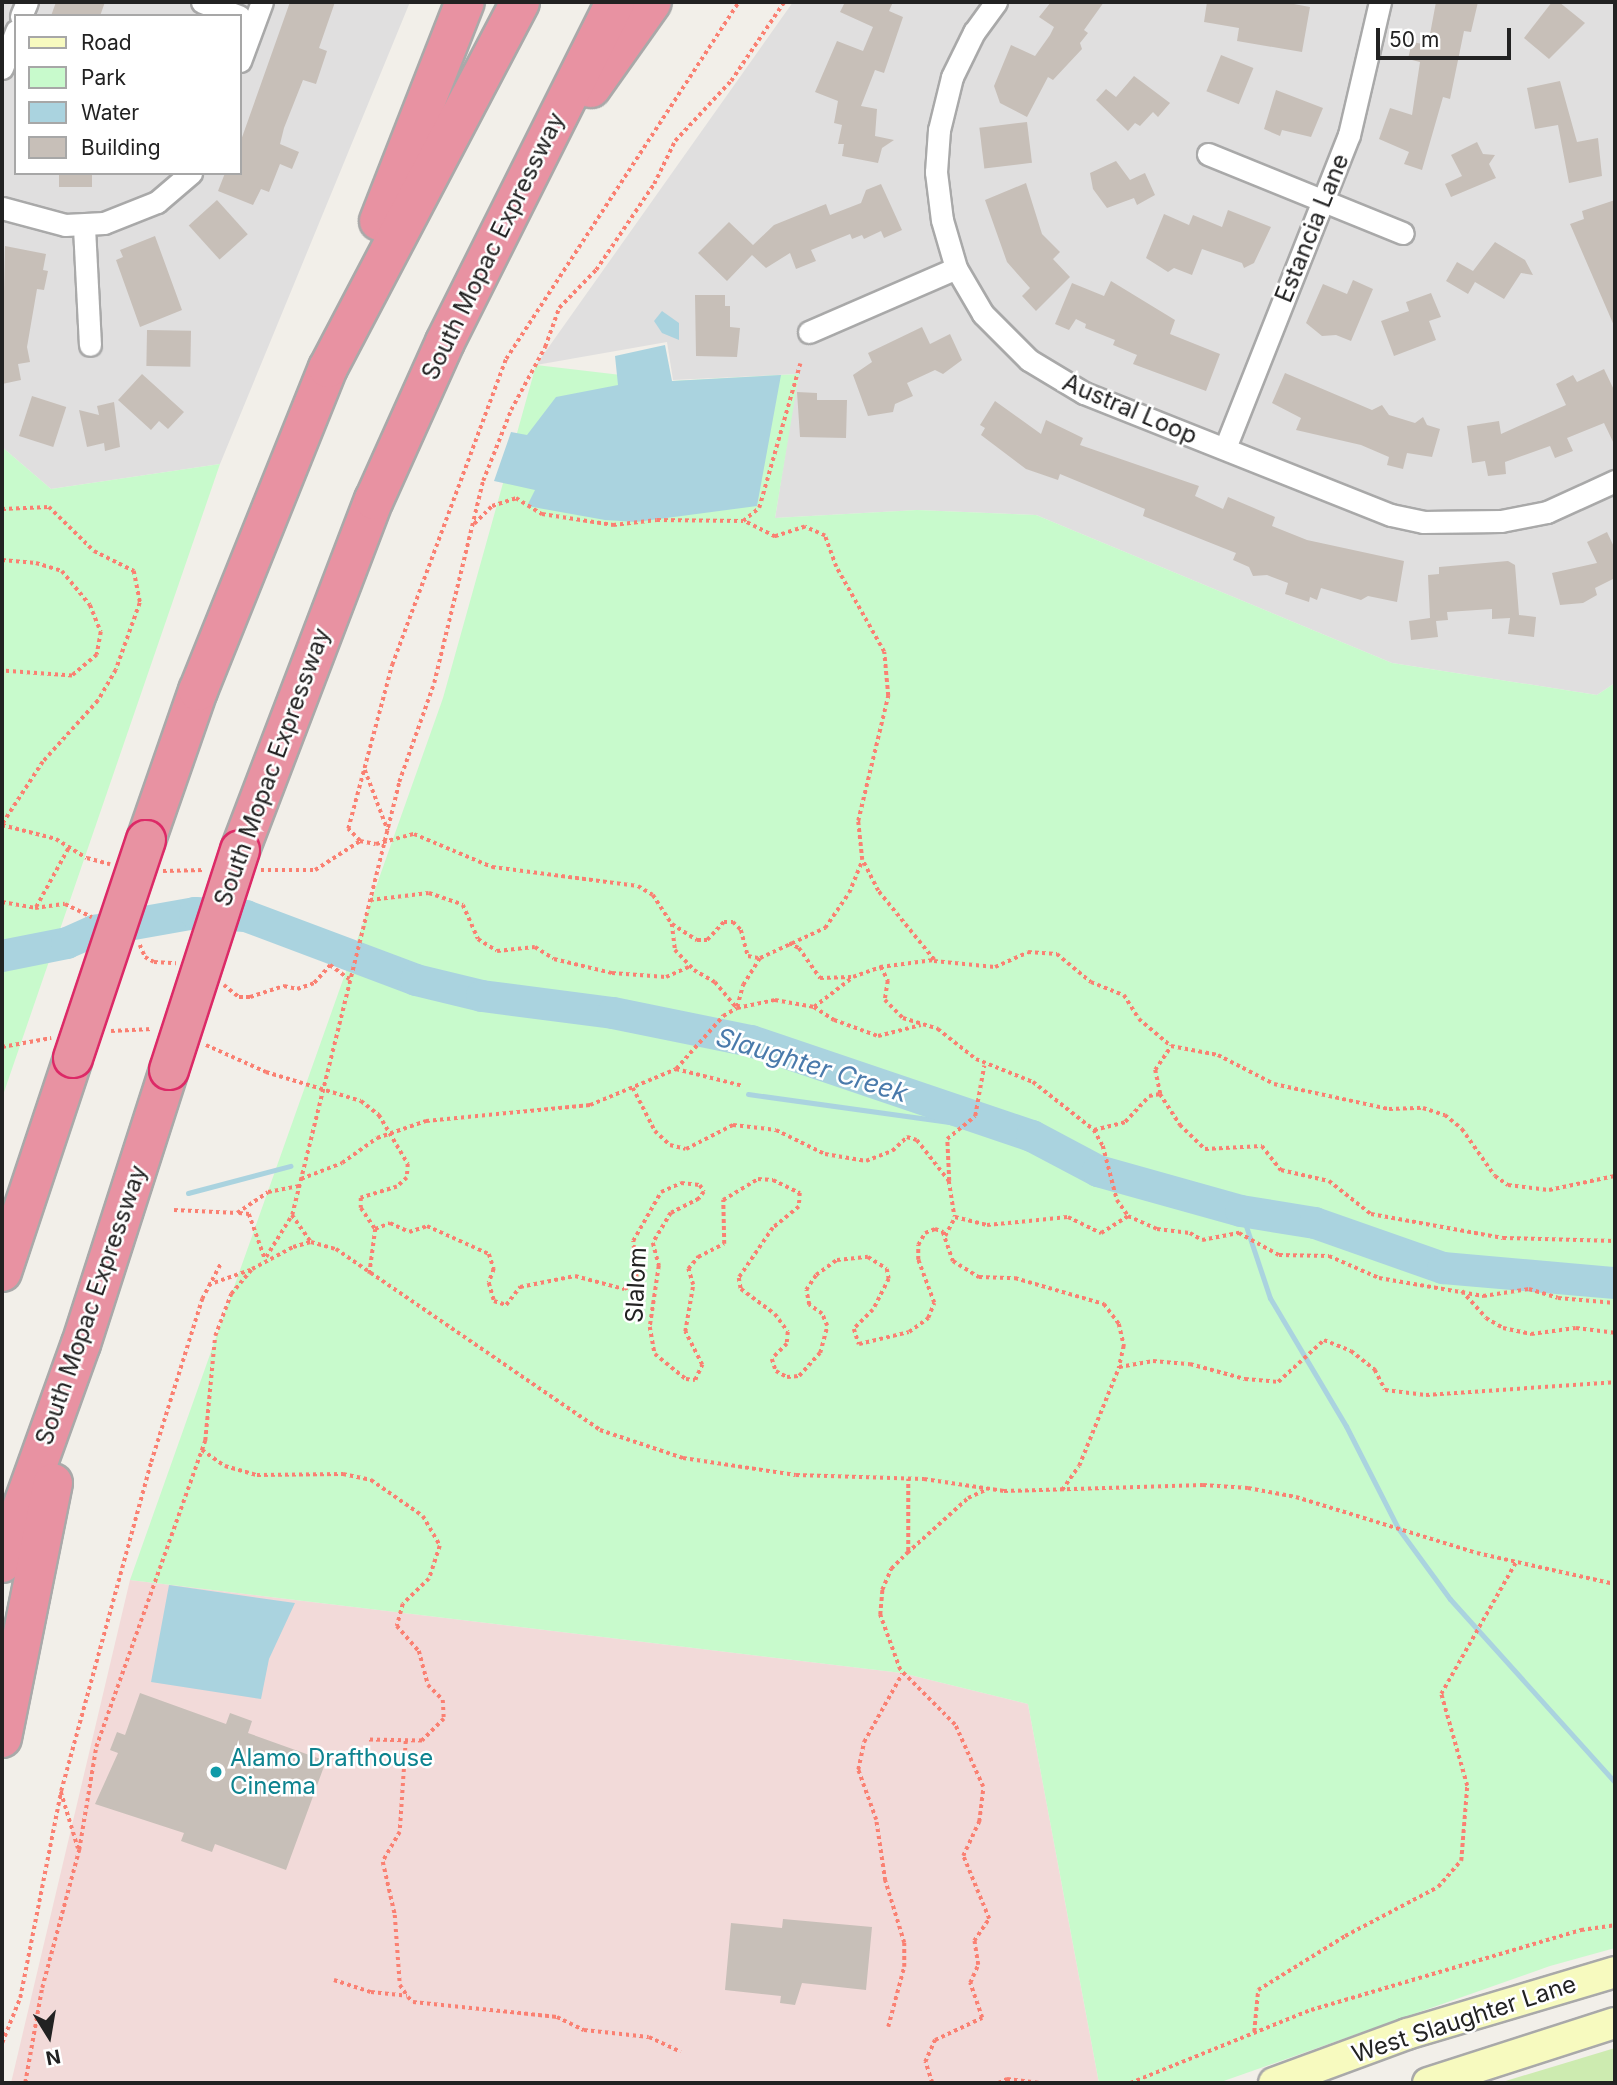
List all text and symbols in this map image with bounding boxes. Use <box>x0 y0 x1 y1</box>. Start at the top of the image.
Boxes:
legend <box>14 14 242 175</box>
scale bar <box>1379 14 1514 58</box>
text: 50 m <box>1389 27 1439 52</box>
text: Road <box>81 30 132 55</box>
text: Park <box>81 65 126 90</box>
text: Water <box>81 100 139 125</box>
street label: South Mopac Expressway <box>416 107 570 385</box>
text: Building <box>81 135 161 160</box>
street label: Estancia Lane <box>1269 150 1355 306</box>
street label: Austral Loop <box>1058 368 1202 450</box>
street label: South Mopac Expressway <box>208 624 336 910</box>
water label: Slaughter Creek <box>713 1021 911 1109</box>
street label: South Mopac Expressway <box>30 1161 152 1449</box>
street label: Slalom <box>620 1246 652 1324</box>
place label: Alamo Drafthouse Cinema <box>230 1744 433 1800</box>
marker: Alamo Drafthouse Cinema <box>208 1764 224 1780</box>
street label: West Slaughter Lane <box>1348 1969 1580 2069</box>
north arrow <box>14 2001 84 2071</box>
text: N <box>44 2044 62 2070</box>

